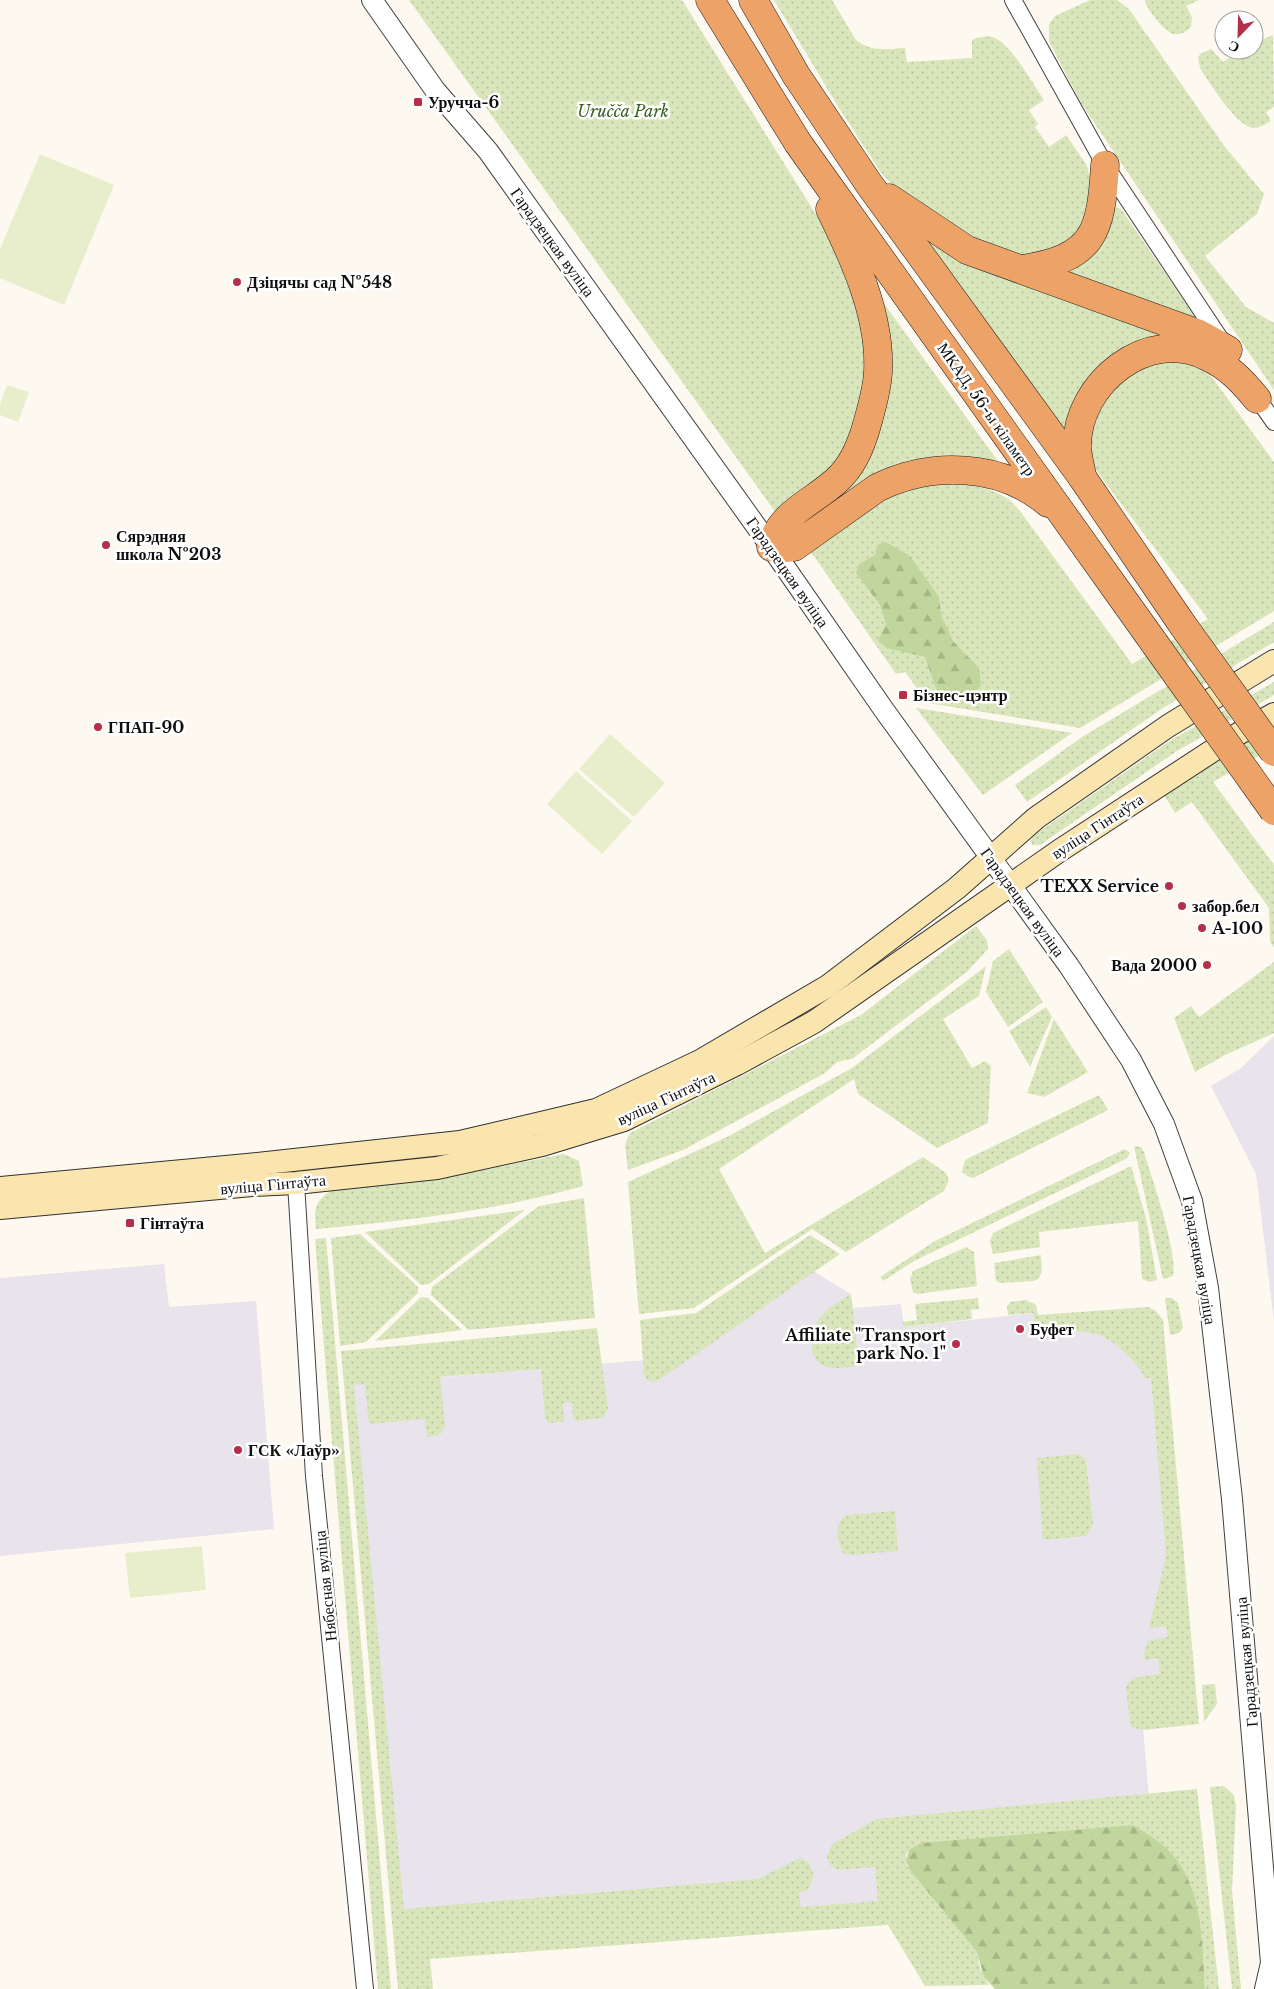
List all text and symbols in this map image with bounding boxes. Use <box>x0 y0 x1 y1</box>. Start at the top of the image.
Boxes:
north arrow <box>1214 10 1264 60</box>
text: С <box>1226 37 1242 57</box>
place label: Уручча-6 <box>428 92 499 112</box>
marker: Уручча-6 <box>412 96 424 108</box>
park label: Uručča Park <box>577 101 669 121</box>
street label: Гарадзецкая вуліца <box>507 183 599 301</box>
place label: Дзіцячы сад №548 <box>247 272 392 292</box>
marker: Дзіцячы сад №548 <box>231 276 243 288</box>
street label: МКАД, 56-ы кіламетр <box>933 338 1041 480</box>
street label: Гарадзецкая вуліца <box>742 513 834 631</box>
place label: Сярэдняя школа №203 <box>116 526 221 564</box>
marker: Сярэдняя школа №203 <box>100 539 112 551</box>
place label: Бізнес-цэнтр <box>913 685 1008 705</box>
marker: Бізнес-цэнтр <box>897 689 909 701</box>
place label: ГПАП-90 <box>108 717 184 737</box>
marker: ГПАП-90 <box>92 721 104 733</box>
street label: вуліца Гінтаўта <box>1047 789 1147 863</box>
street label: Гарадзецкая вуліца <box>977 843 1069 961</box>
place label: TEXX Service <box>1040 876 1159 896</box>
marker: TEXX Service <box>1163 880 1175 892</box>
place label: забор.бел <box>1192 896 1259 916</box>
marker: забор.бел <box>1176 900 1188 912</box>
place label: A-100 <box>1211 918 1263 938</box>
marker: A-100 <box>1196 922 1208 934</box>
place label: Вада 2000 <box>1111 955 1197 975</box>
marker: Вада 2000 <box>1201 959 1213 971</box>
street label: вуліца Гінтаўта <box>614 1067 718 1129</box>
street label: вуліца Гінтаўта <box>219 1169 327 1199</box>
street label: Гарадзецкая вуліца <box>1179 1194 1221 1326</box>
place label: Гінтаўта <box>140 1213 204 1233</box>
marker: Гінтаўта <box>124 1217 136 1229</box>
place label: Буфет <box>1030 1319 1074 1339</box>
marker: Буфет <box>1014 1323 1026 1335</box>
place label: Affiliate "Transport park No. 1" <box>784 1325 947 1363</box>
marker: Affiliate "Transport park No. 1" <box>950 1338 962 1350</box>
place label: ГСК «Лаўр» <box>248 1440 340 1460</box>
marker: ГСК «Лаўр» <box>232 1444 244 1456</box>
street label: Нябесная вуліца <box>309 1530 341 1642</box>
street label: Гарадзецкая вуліца <box>1230 1596 1262 1728</box>

